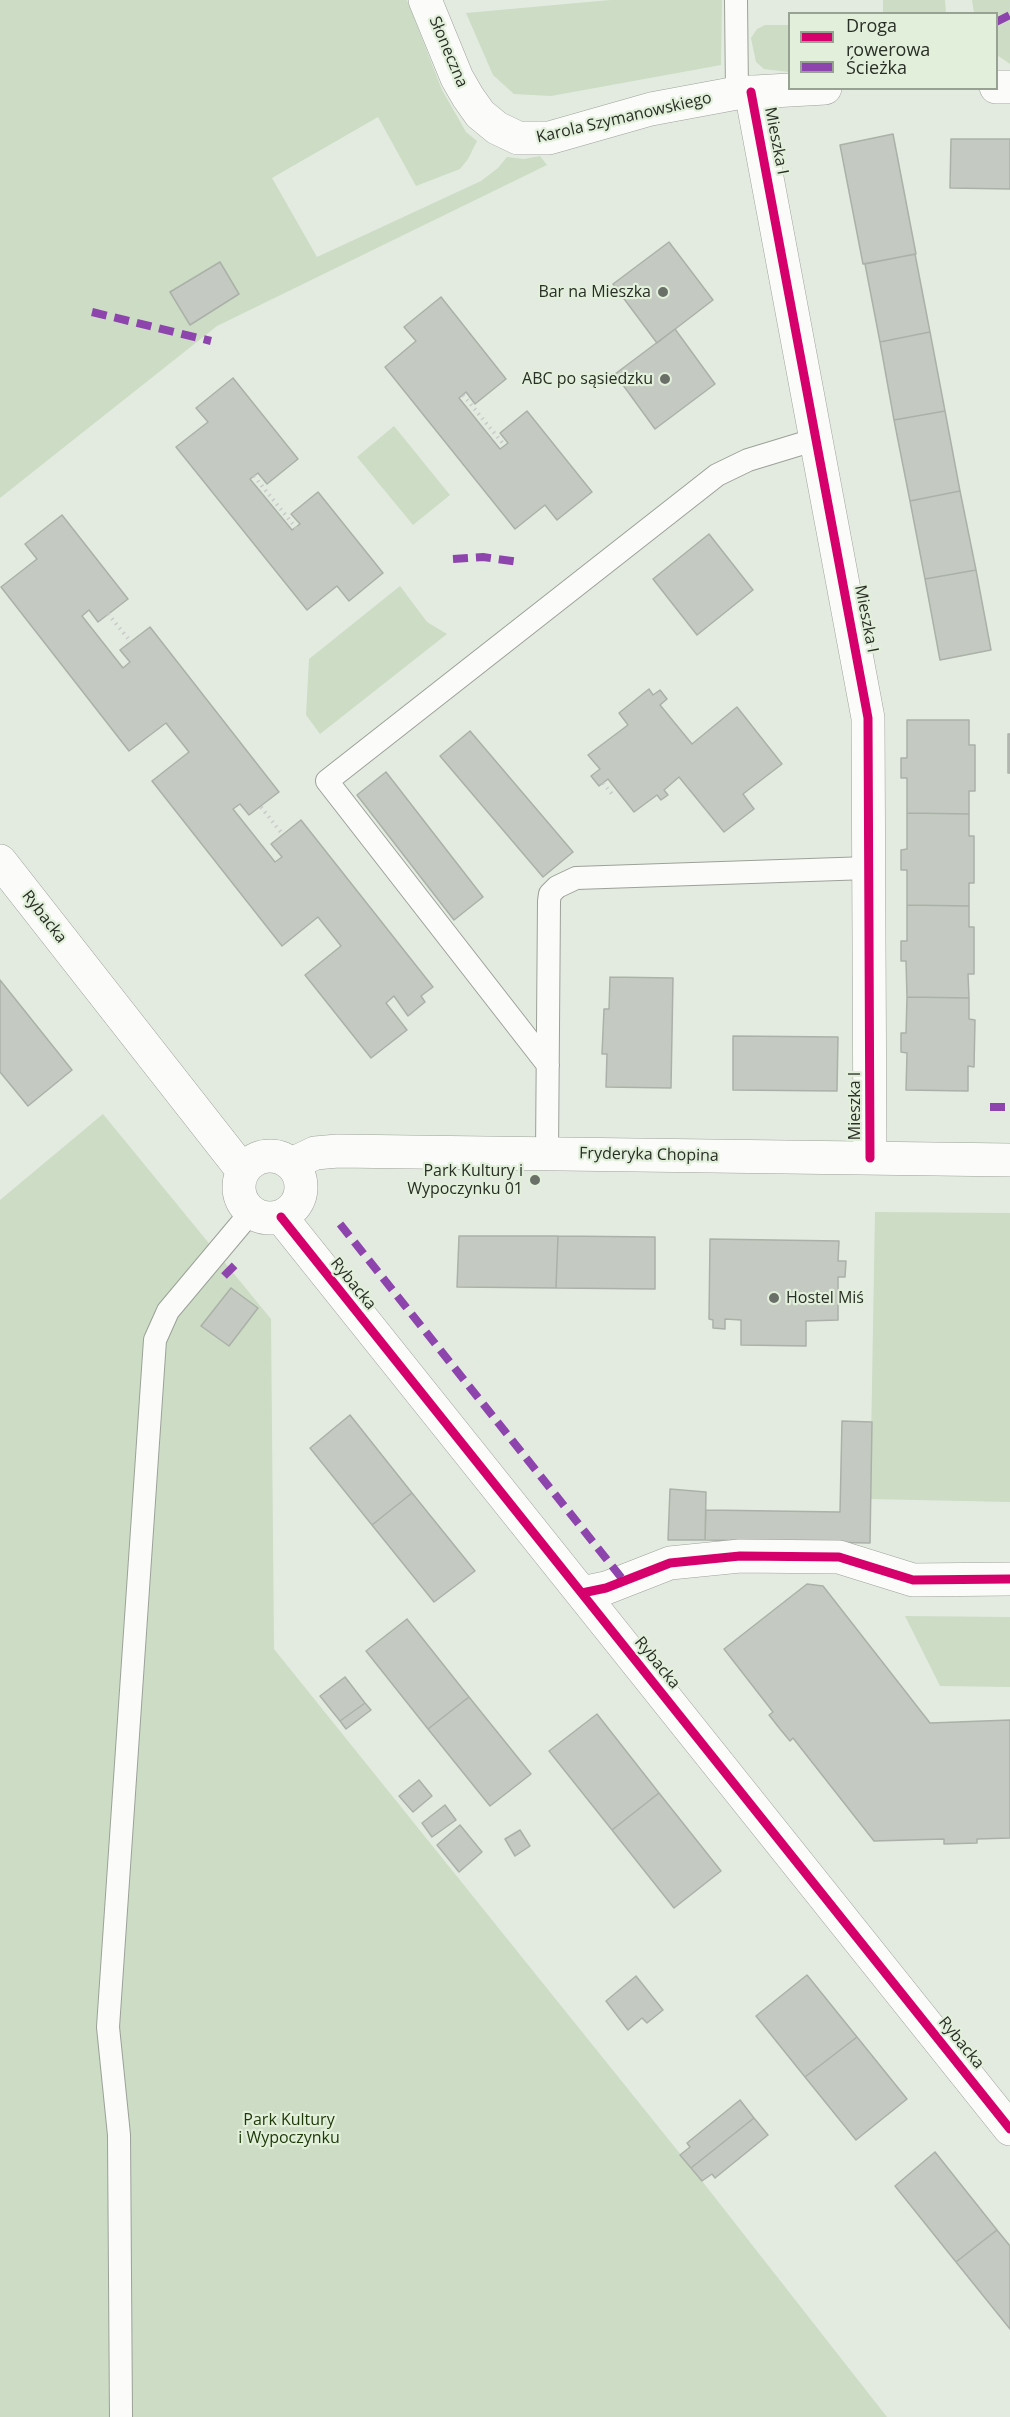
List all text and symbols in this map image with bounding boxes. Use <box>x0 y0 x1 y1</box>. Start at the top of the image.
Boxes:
legend <box>788 12 998 90</box>
text: Droga rowerowa <box>846 13 930 61</box>
street label: Słoneczna <box>424 14 472 90</box>
text: Ścieżka <box>846 55 907 79</box>
street label: Karola Szymanowskiego <box>535 88 713 148</box>
street label: Mieszka I <box>760 106 792 176</box>
place label: Bar na Mieszka <box>538 282 651 302</box>
marker: Bar na Mieszka <box>656 285 670 299</box>
place label: ABC po sąsiedzku <box>522 369 653 389</box>
marker: ABC po sąsiedzku <box>658 372 672 386</box>
street label: Mieszka I <box>850 584 882 654</box>
street label: Rybacka <box>17 887 71 947</box>
street label: Mieszka I <box>845 1072 865 1140</box>
street label: Fryderyka Chopina <box>579 1144 719 1166</box>
place label: Park Kultury i Wypoczynku 01 <box>407 1161 523 1199</box>
marker: Park Kultury i Wypoczynku 01 <box>528 1173 542 1187</box>
street label: Rybacka <box>326 1254 380 1314</box>
place label: Hostel Miś <box>786 1288 864 1308</box>
marker: Hostel Miś <box>767 1291 781 1305</box>
street label: Rybacka <box>630 1633 684 1693</box>
street label: Rybacka <box>934 2013 988 2073</box>
park label: Park Kultury i Wypoczynku <box>238 2110 340 2148</box>

